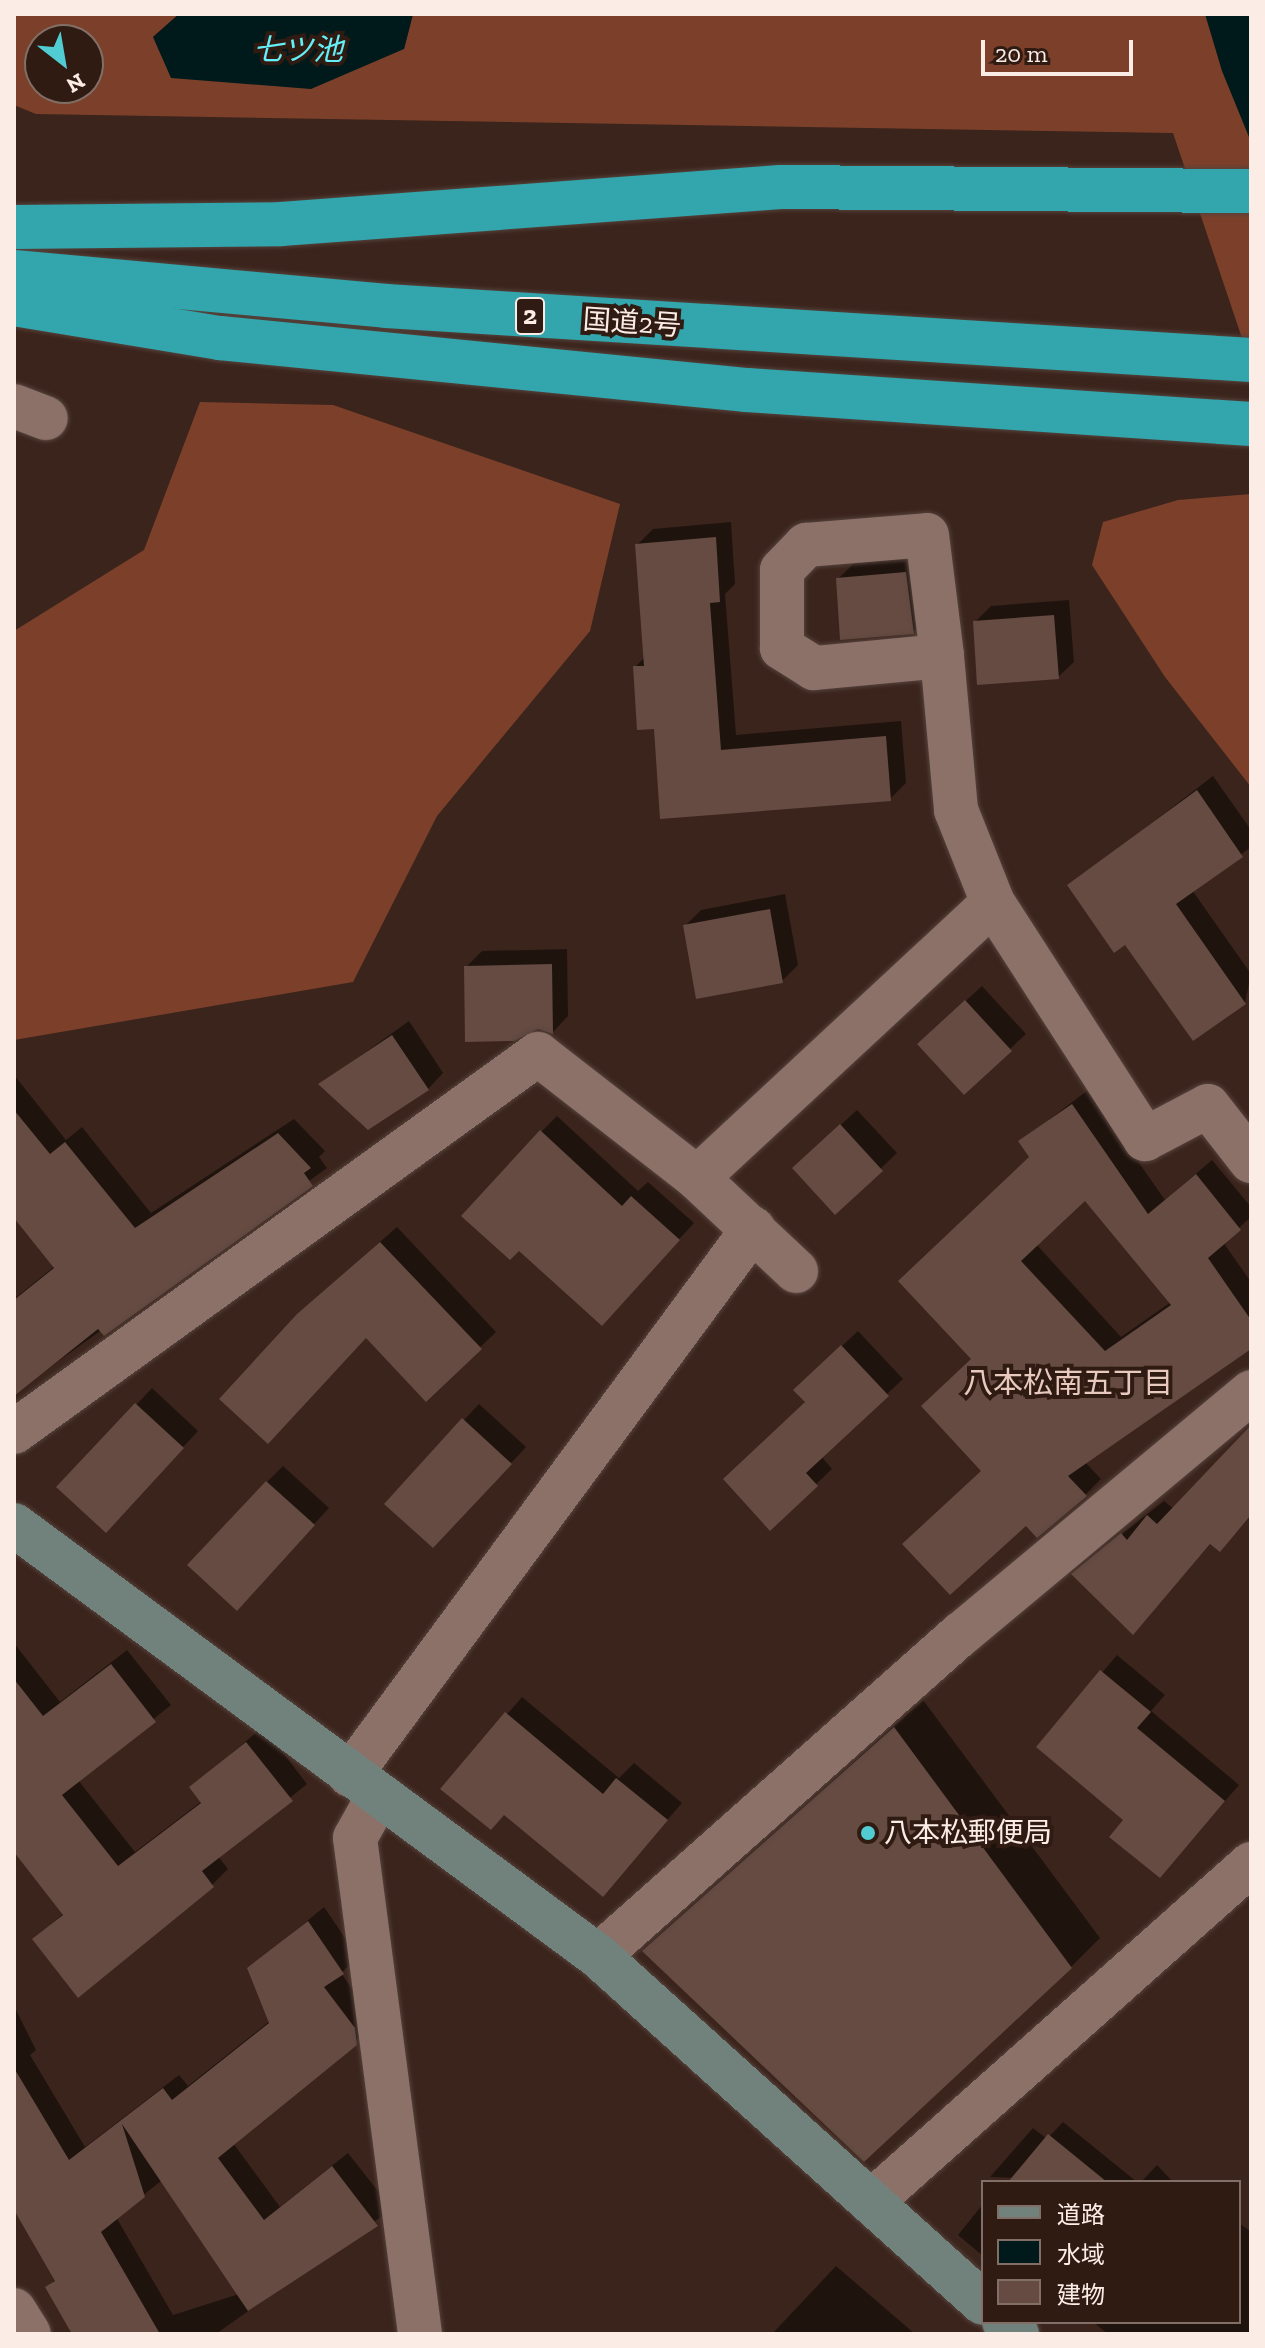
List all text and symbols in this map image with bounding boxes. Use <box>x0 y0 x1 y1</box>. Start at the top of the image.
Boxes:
north arrow <box>24 24 104 104</box>
scale bar <box>985 24 1137 74</box>
water label: 七ツ池 <box>253 32 343 68</box>
text: 20 m <box>995 39 1047 68</box>
text: N <box>61 67 90 99</box>
road number: 2 <box>514 294 546 338</box>
street label: 国道2号 <box>582 303 682 343</box>
district label: 八本松南五丁目 <box>963 1365 1173 1401</box>
place label: 八本松郵便局 <box>884 1816 1052 1850</box>
marker: 八本松郵便局 <box>859 1824 877 1842</box>
legend <box>981 2180 1241 2324</box>
text: 道路 <box>1057 2200 1105 2229</box>
text: 水域 <box>1057 2240 1105 2269</box>
text: 建物 <box>1057 2280 1105 2309</box>

